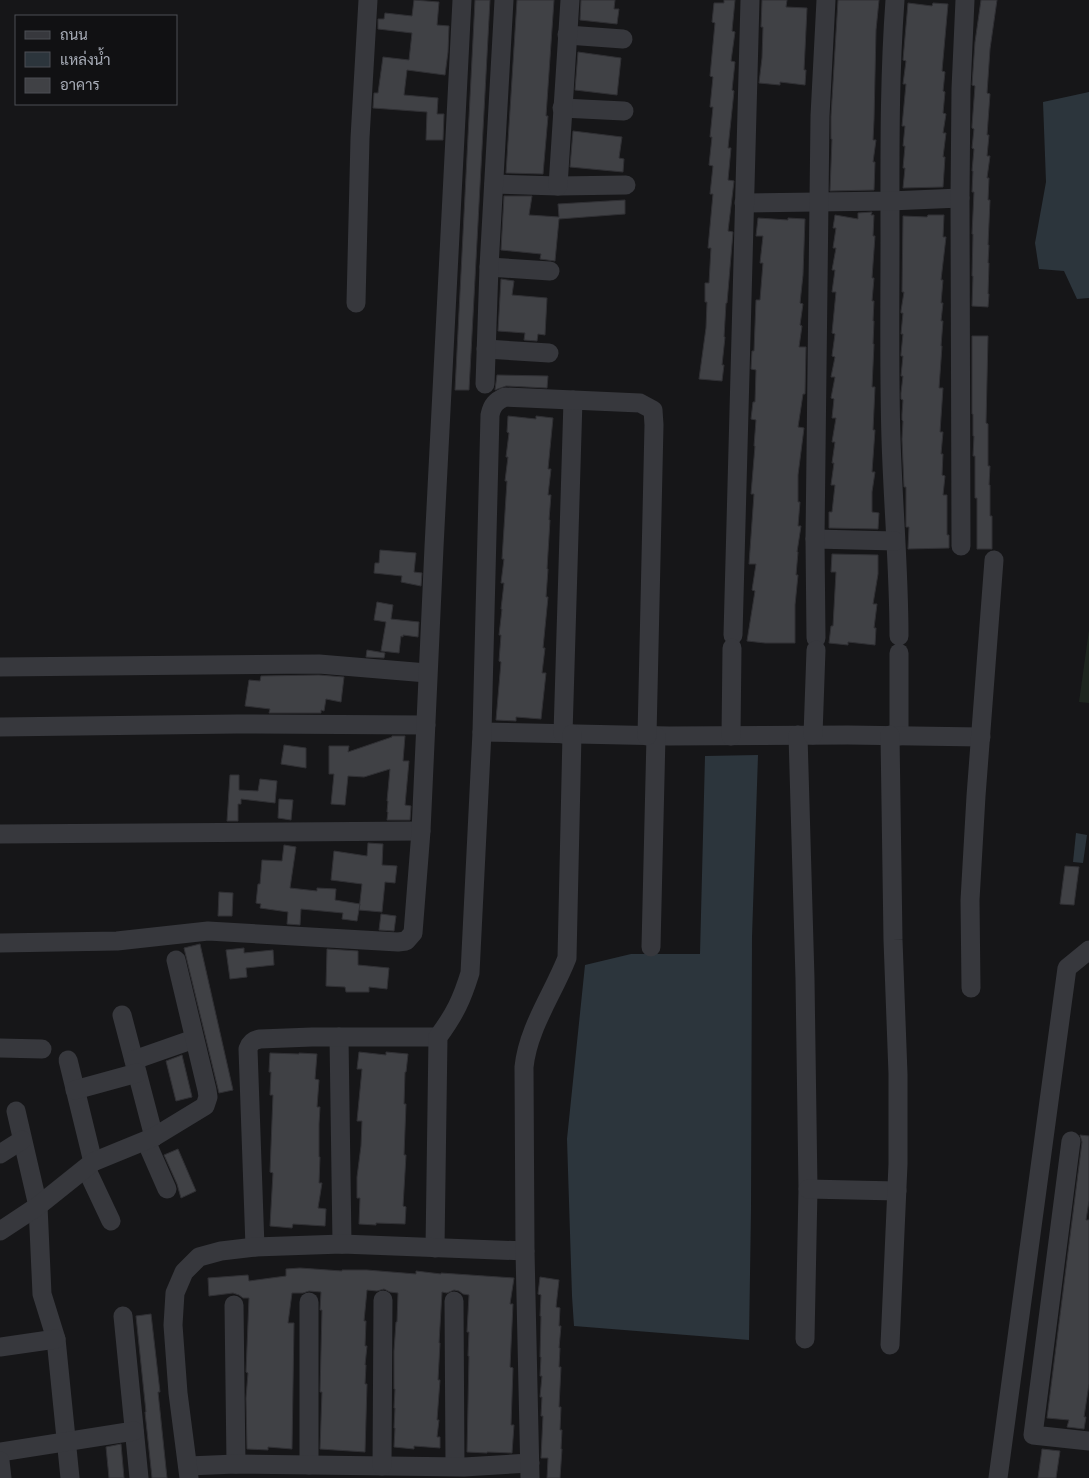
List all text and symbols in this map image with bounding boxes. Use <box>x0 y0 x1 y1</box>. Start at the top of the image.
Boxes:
legend <box>15 15 178 105</box>
text: ถนน <box>60 25 88 44</box>
text: แหล่งน้ำ <box>60 47 111 69</box>
text: อาคาร <box>60 75 100 94</box>

